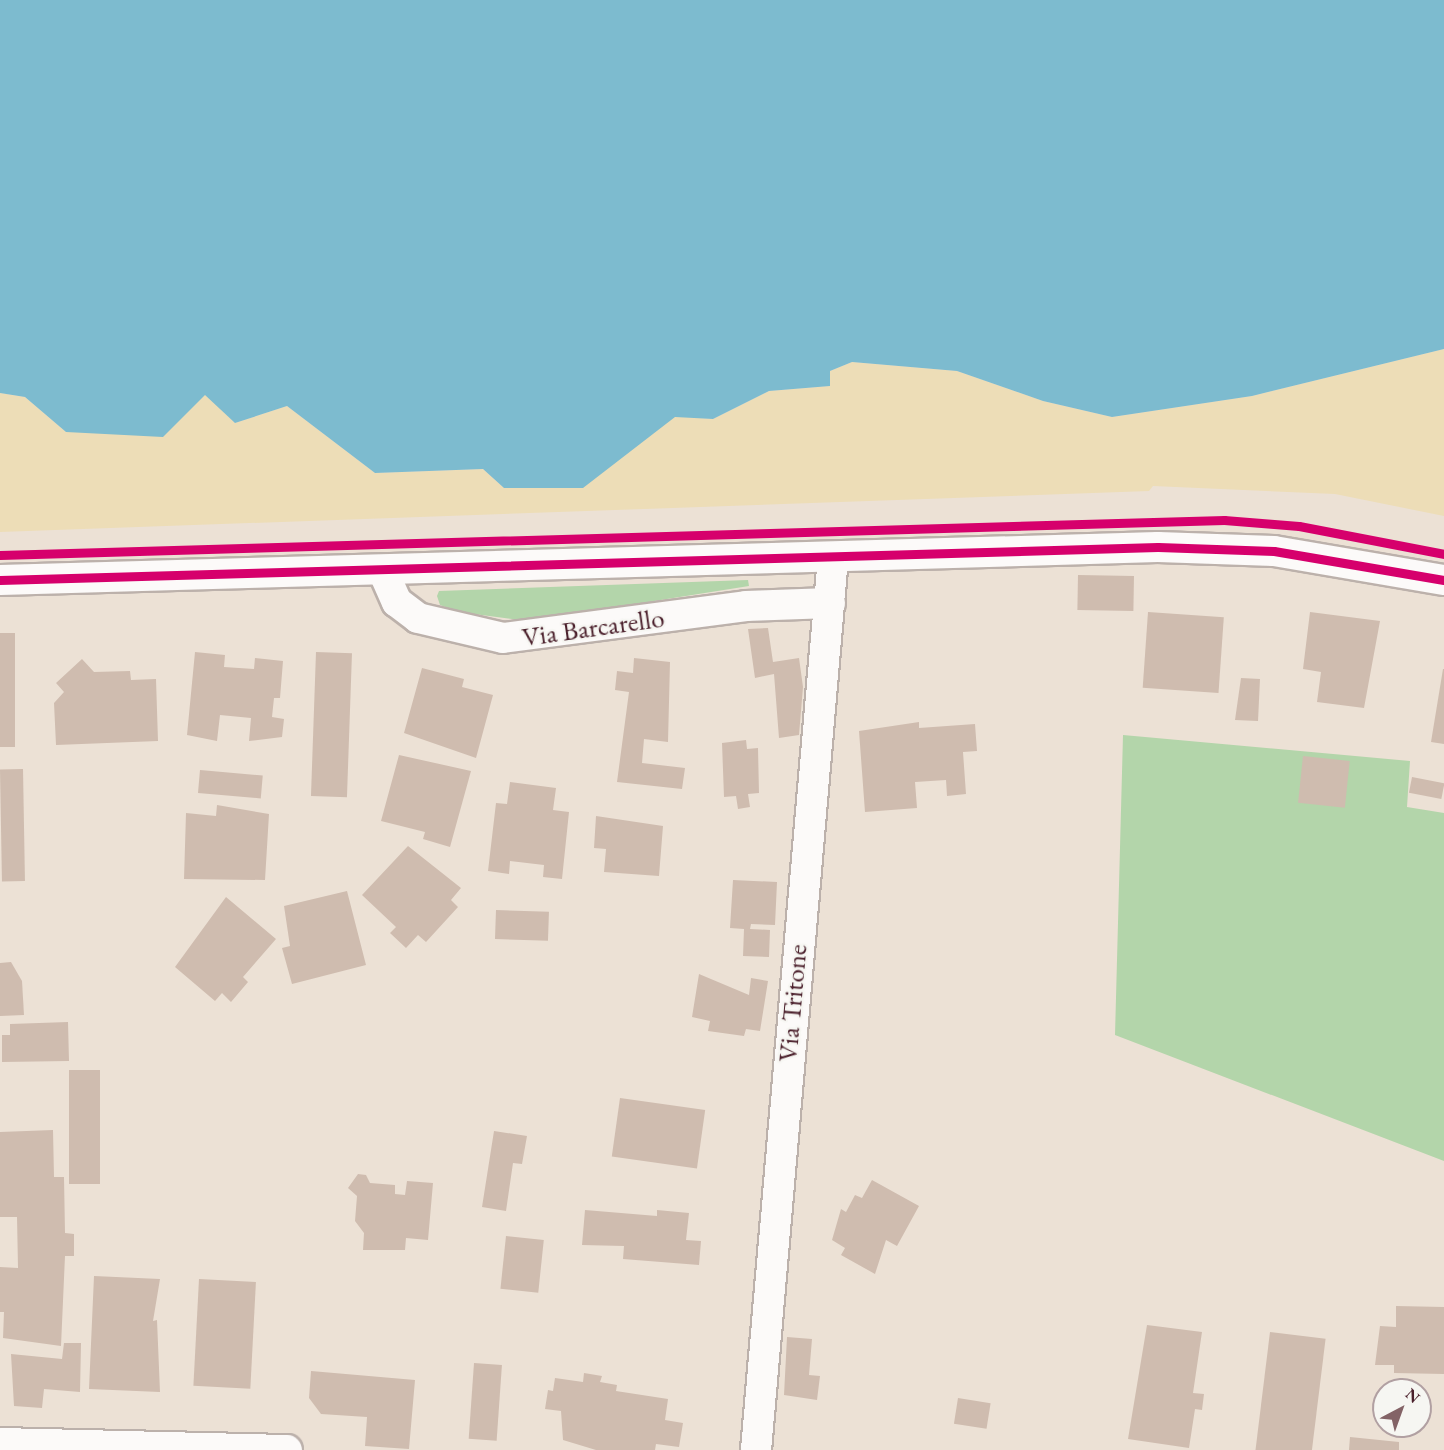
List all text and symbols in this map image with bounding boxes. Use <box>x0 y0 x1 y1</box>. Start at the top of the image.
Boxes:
street label: Via Barcarello <box>520 601 666 653</box>
street label: Via Tritone <box>771 943 813 1063</box>
north arrow <box>1372 1378 1432 1438</box>
text: N <box>1401 1383 1425 1408</box>

